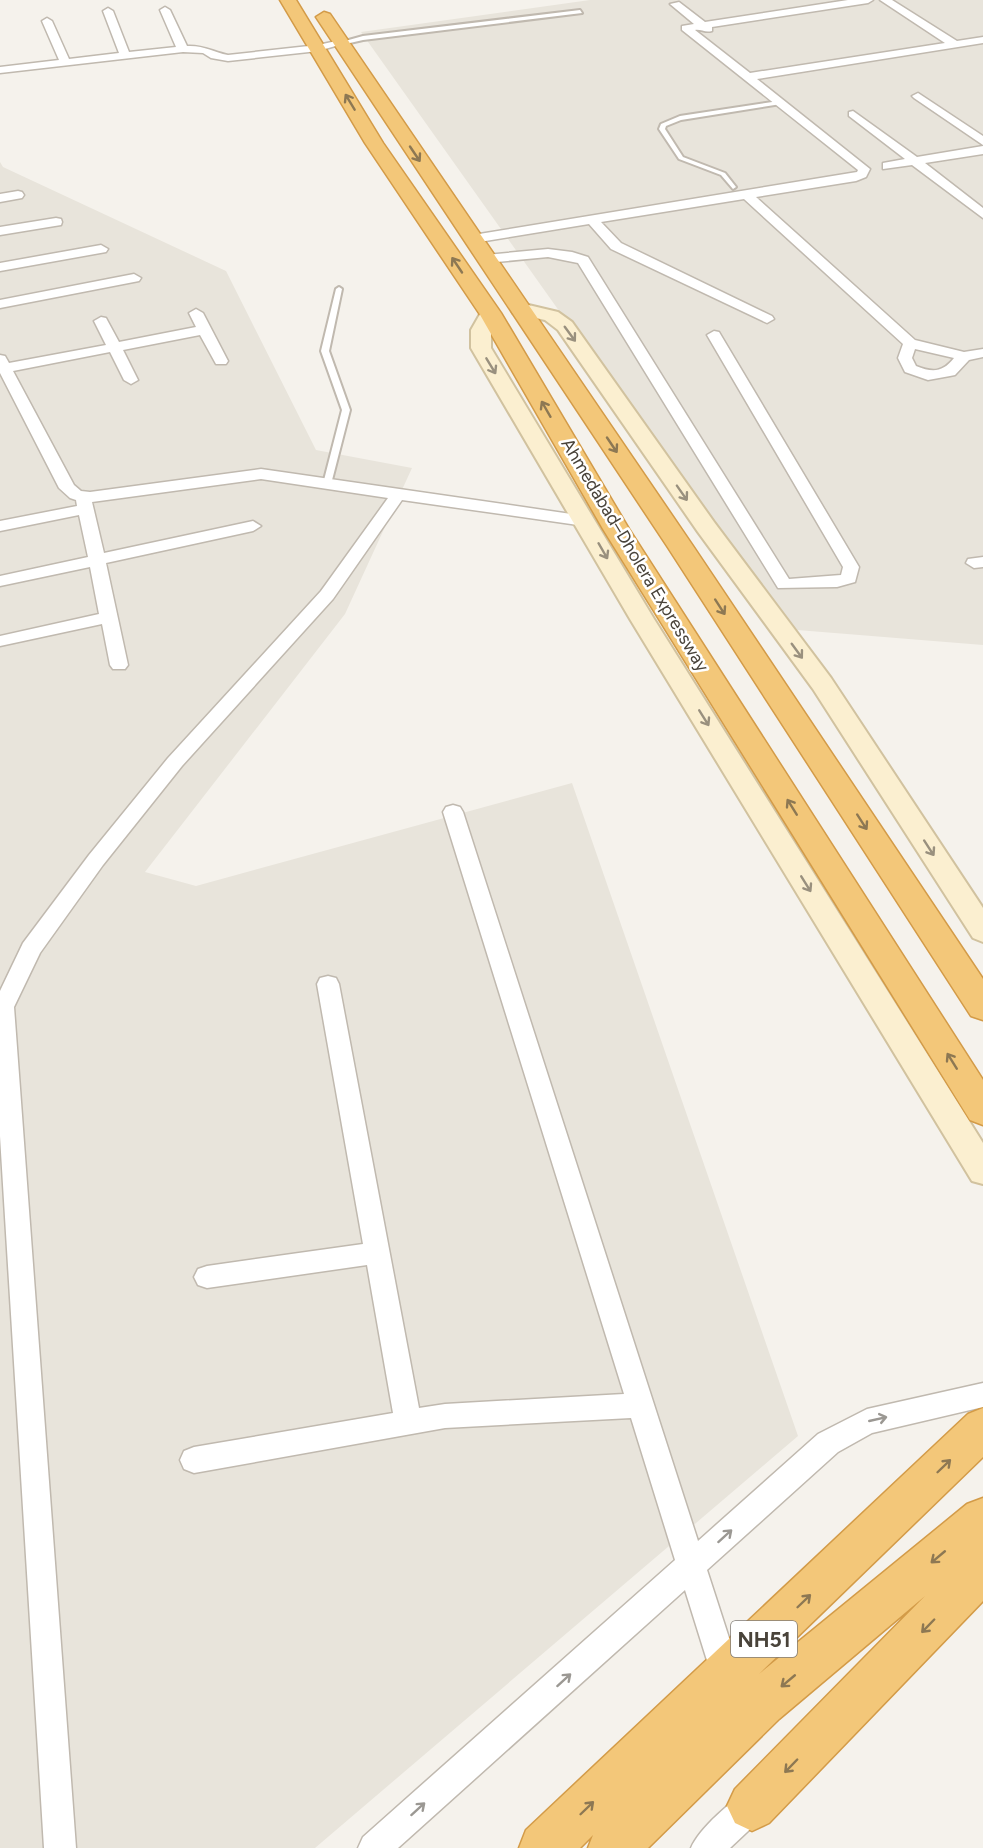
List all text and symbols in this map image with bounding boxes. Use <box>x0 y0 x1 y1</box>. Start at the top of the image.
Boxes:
one-way arrow <box>344 94 356 111</box>
one-way arrow <box>409 145 421 161</box>
one-way arrow <box>451 257 463 274</box>
one-way arrow <box>564 325 576 341</box>
one-way arrow <box>486 357 498 374</box>
one-way arrow <box>540 401 552 418</box>
street label: Ahmedabad–Dholera Expressway <box>556 434 714 676</box>
one-way arrow <box>606 436 618 452</box>
one-way arrow <box>676 485 688 501</box>
one-way arrow <box>597 542 609 559</box>
one-way arrow <box>714 598 726 614</box>
one-way arrow <box>791 642 804 658</box>
one-way arrow <box>698 709 710 726</box>
one-way arrow <box>785 799 797 816</box>
one-way arrow <box>855 814 868 831</box>
one-way arrow <box>923 839 935 856</box>
one-way arrow <box>800 875 812 892</box>
one-way arrow <box>945 1053 957 1070</box>
one-way arrow <box>868 1413 888 1424</box>
one-way arrow <box>937 1458 952 1473</box>
one-way arrow <box>717 1529 732 1543</box>
one-way arrow <box>930 1550 946 1563</box>
one-way arrow <box>796 1594 811 1608</box>
one-way arrow <box>920 1619 935 1634</box>
road number: NH51 <box>731 1621 797 1657</box>
one-way arrow <box>556 1673 571 1687</box>
one-way arrow <box>780 1674 796 1687</box>
one-way arrow <box>784 1758 799 1773</box>
one-way arrow <box>579 1800 594 1815</box>
one-way arrow <box>410 1802 425 1816</box>

